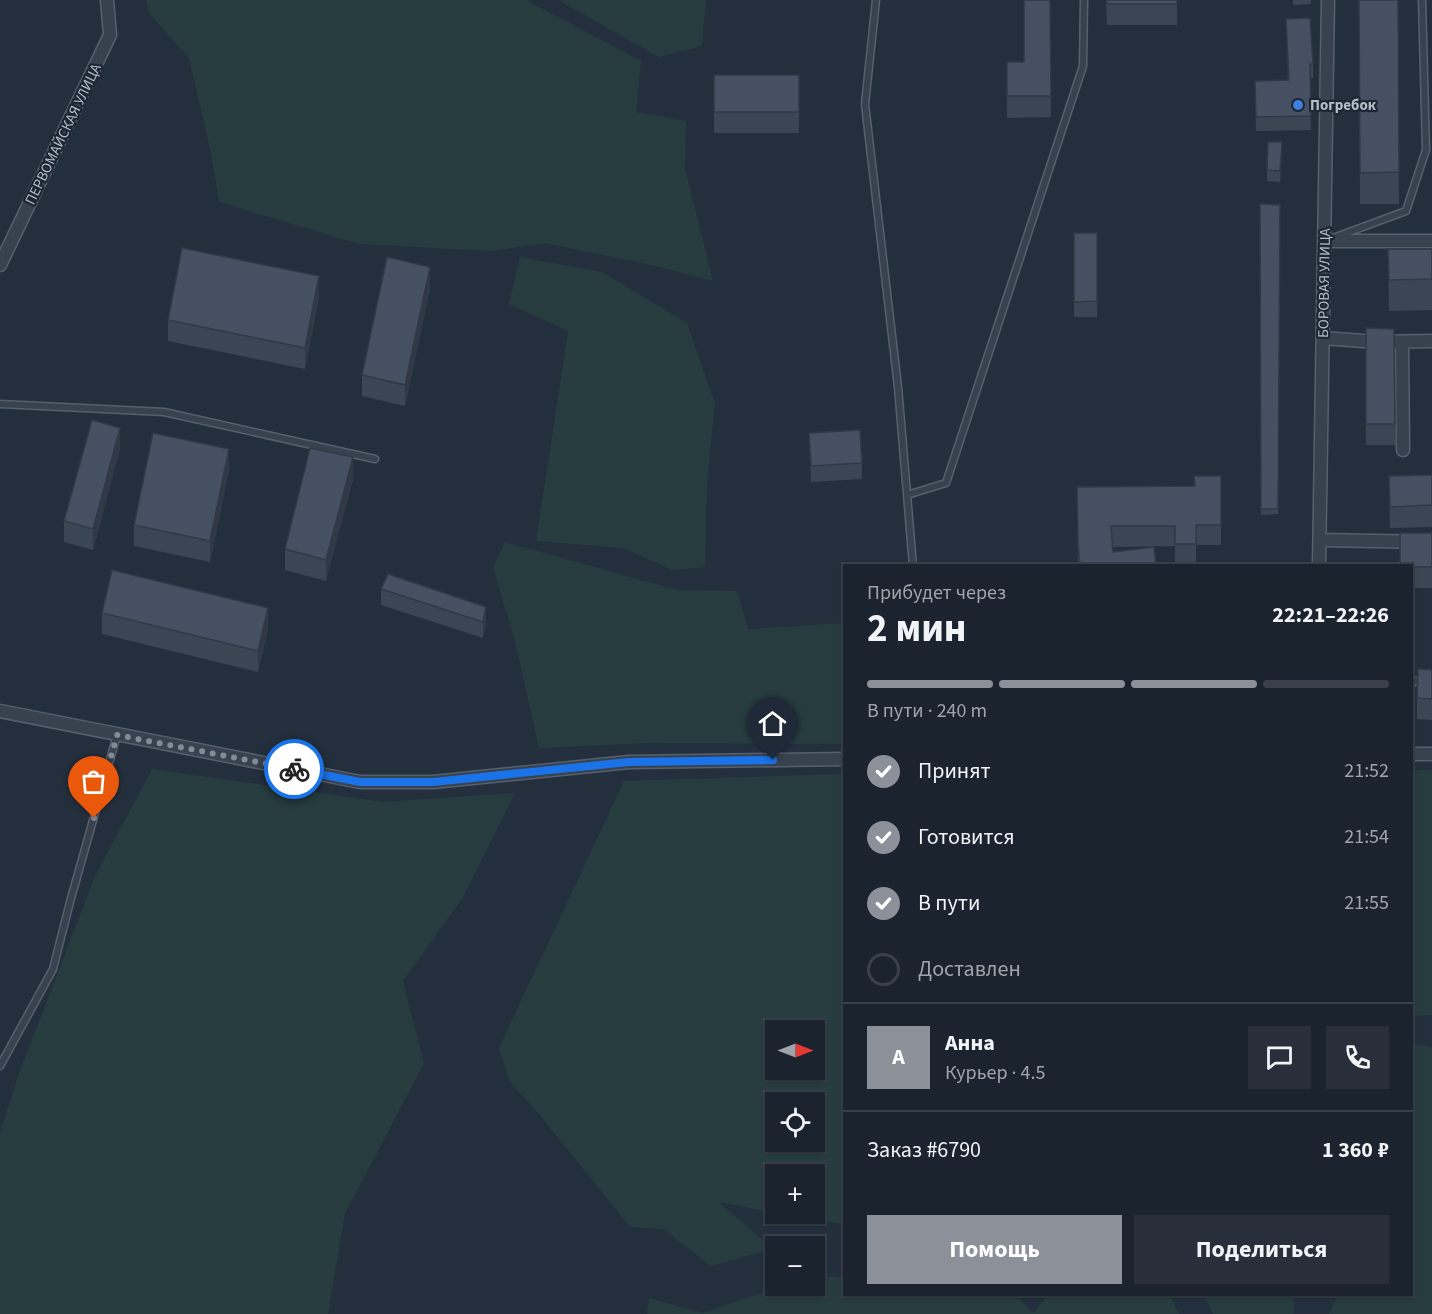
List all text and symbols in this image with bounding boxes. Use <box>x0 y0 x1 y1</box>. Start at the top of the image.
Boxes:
street label: ПЕРВОМАЙСКАЯ УЛИЦА <box>20 59 107 208</box>
place label: Погребок <box>1310 95 1377 116</box>
marker: Погребок <box>1291 98 1305 112</box>
street label: БОРОВАЯ УЛИЦА <box>1313 227 1336 338</box>
text: Прибудет через <box>867 579 1006 607</box>
text: 22:21–22:26 <box>1272 599 1389 631</box>
text: 2 мин <box>867 601 967 657</box>
text: В пути · 240 m <box>867 697 987 725</box>
pin <box>747 698 798 760</box>
icon: home <box>756 707 789 740</box>
courier <box>264 739 324 799</box>
icon: bike <box>278 753 311 786</box>
icon: check <box>867 755 900 788</box>
text: Принят <box>918 755 991 787</box>
pin <box>68 756 119 818</box>
text: 21:52 <box>1344 757 1389 785</box>
icon: bag <box>77 765 110 798</box>
icon: check <box>867 821 900 854</box>
text: Готовится <box>918 821 1015 853</box>
text: 21:54 <box>1344 823 1389 851</box>
icon: check <box>867 887 900 920</box>
text: В пути <box>918 887 980 919</box>
text: 21:55 <box>1344 889 1389 917</box>
text: Доставлен <box>918 953 1021 985</box>
north arrow <box>765 1020 825 1080</box>
map controls <box>765 1020 825 1296</box>
button: chat <box>1248 1026 1311 1089</box>
button: phone <box>1326 1026 1389 1089</box>
text: Анна <box>945 1027 995 1059</box>
text: А <box>892 1041 905 1073</box>
text: Курьер · 4.5 <box>945 1059 1045 1087</box>
button: locate <box>765 1092 825 1152</box>
text: Заказ #6790 <box>867 1134 981 1166</box>
text: 1 360 ₽ <box>1322 1134 1389 1166</box>
button: + <box>765 1164 825 1224</box>
button: Помощь <box>867 1215 1122 1284</box>
button: Поделиться <box>1134 1215 1389 1284</box>
button: − <box>765 1236 825 1296</box>

